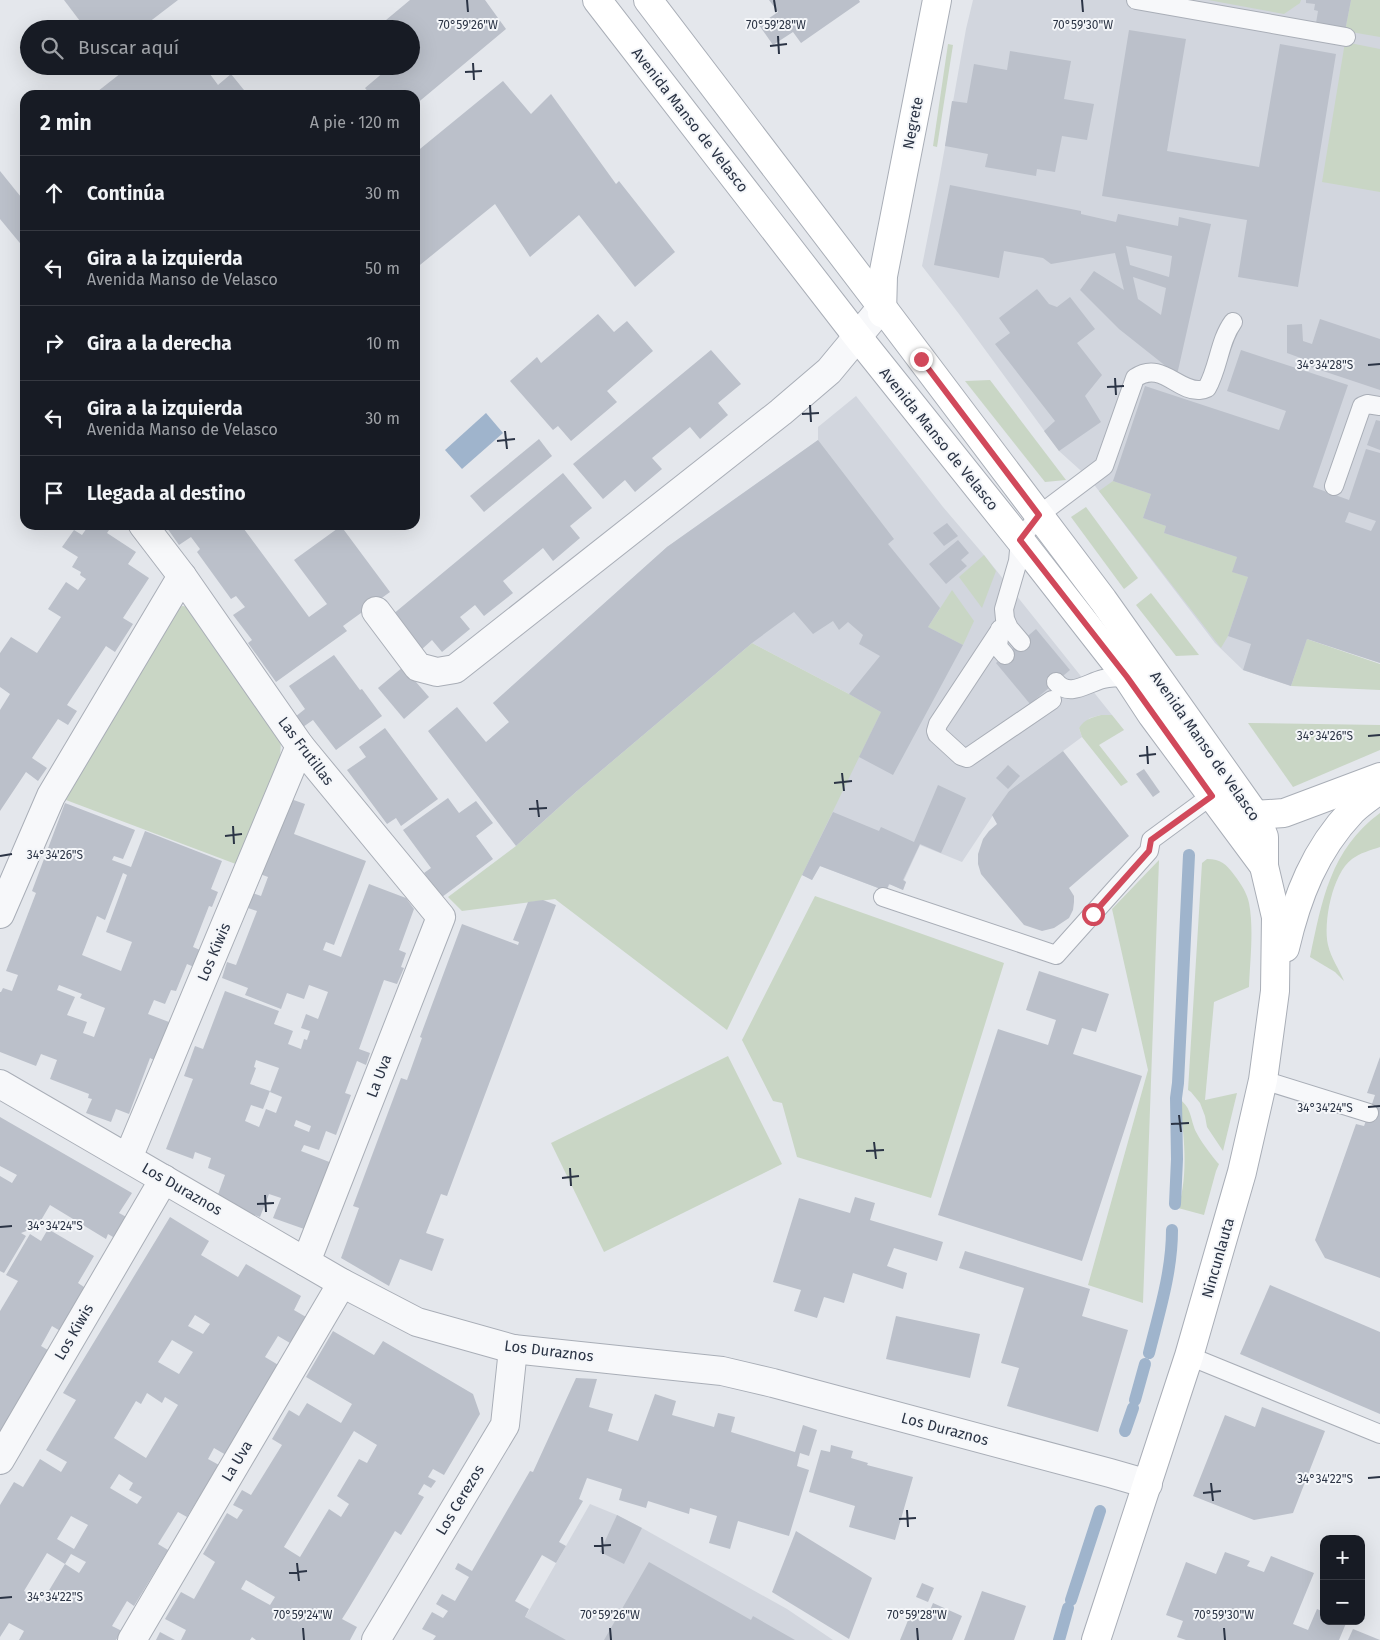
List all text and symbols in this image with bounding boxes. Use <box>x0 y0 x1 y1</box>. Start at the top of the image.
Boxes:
text: 70°59'26"W <box>438 18 498 32</box>
text: 70°59'28"W <box>746 18 806 32</box>
text: 70°59'30"W <box>1053 18 1113 32</box>
search box <box>20 20 420 75</box>
icon: search <box>38 34 66 62</box>
text: Buscar aquí <box>78 36 179 59</box>
street label: Avenida Manso de Velasco <box>628 44 752 196</box>
street label: Negrete <box>899 95 927 151</box>
text: 2 min <box>40 110 92 136</box>
text: A pie · 120 m <box>310 113 400 132</box>
icon: ahead <box>40 179 68 207</box>
text: Continúa <box>87 182 165 205</box>
text: 30 m <box>365 184 400 203</box>
text: Gira a la izquierda <box>87 247 243 270</box>
icon: left <box>40 254 68 282</box>
text: 50 m <box>365 259 400 278</box>
text: Avenida Manso de Velasco <box>87 270 278 289</box>
icon: right <box>40 329 68 357</box>
text: Gira a la derecha <box>87 332 232 355</box>
text: 10 m <box>366 334 400 353</box>
route end <box>910 348 933 371</box>
text: 34°34'28"S <box>1297 358 1354 372</box>
street label: Avenida Manso de Velasco <box>876 364 1002 514</box>
text: Gira a la izquierda <box>87 397 243 420</box>
icon: left <box>40 404 68 432</box>
text: 30 m <box>365 409 400 428</box>
text: Avenida Manso de Velasco <box>87 420 278 439</box>
icon: arrive <box>40 479 68 507</box>
text: Llegada al destino <box>87 482 246 505</box>
street label: Avenida Manso de Velasco <box>1146 668 1264 824</box>
street label: Las Frutillas <box>274 713 338 789</box>
text: 34°34'26"S <box>1297 729 1354 743</box>
text: 34°34'26"S <box>27 848 84 862</box>
route start <box>1082 903 1105 926</box>
street label: Los Kiwis <box>194 920 234 984</box>
street label: La Uva <box>363 1052 395 1100</box>
text: 34°34'24"S <box>1297 1101 1353 1115</box>
street label: Los Duraznos <box>139 1159 225 1219</box>
street label: Nincunlauta <box>1198 1216 1238 1300</box>
text: 34°34'24"S <box>27 1219 83 1233</box>
street label: Los Kiwis <box>51 1301 97 1363</box>
street label: Los Duraznos <box>503 1337 595 1365</box>
street label: Los Duraznos <box>899 1409 991 1449</box>
street label: La Uva <box>218 1437 256 1485</box>
street label: Los Cerezos <box>432 1462 488 1538</box>
text: 34°34'22"S <box>1297 1472 1354 1486</box>
map controls <box>1320 1535 1365 1625</box>
button: + <box>1320 1535 1365 1580</box>
button: − <box>1320 1580 1365 1625</box>
text: 34°34'22"S <box>27 1590 84 1604</box>
text: 70°59'24"W <box>273 1608 333 1622</box>
text: 70°59'26"W <box>580 1608 640 1622</box>
text: 70°59'28"W <box>887 1608 947 1622</box>
text: 70°59'30"W <box>1194 1608 1254 1622</box>

